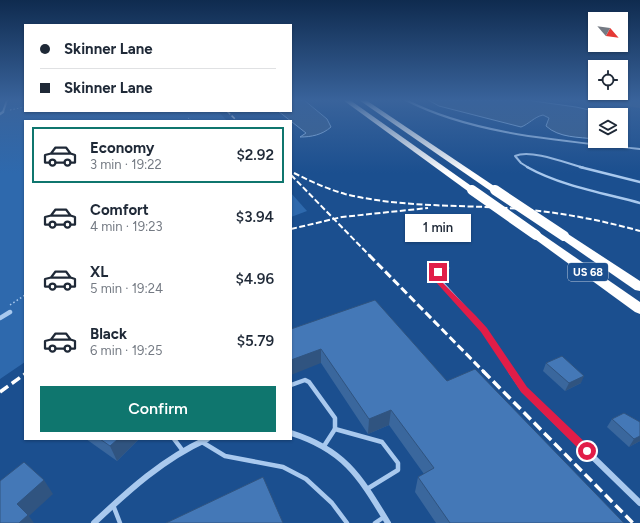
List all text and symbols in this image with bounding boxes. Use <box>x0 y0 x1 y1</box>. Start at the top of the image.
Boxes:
north arrow <box>588 12 628 52</box>
map controls <box>588 12 628 148</box>
text: Skinner Lane <box>64 40 153 58</box>
button: locate <box>588 60 628 100</box>
text: Skinner Lane <box>64 79 153 97</box>
button: layers <box>588 108 628 148</box>
icon: car <box>42 137 78 173</box>
text: Economy <box>90 139 155 157</box>
text: $2.92 <box>236 146 274 164</box>
text: 3 min · 19:22 <box>90 157 162 172</box>
icon: car <box>42 199 78 235</box>
text: Comfort <box>90 201 149 219</box>
text: $3.94 <box>236 208 274 226</box>
callout: 1 min <box>405 214 471 242</box>
text: 4 min · 19:23 <box>90 219 163 234</box>
text: 1 min <box>423 220 453 235</box>
icon: car <box>42 261 78 297</box>
text: XL <box>90 263 108 281</box>
route end <box>429 263 447 281</box>
road number: US 68 <box>568 263 608 281</box>
text: $4.96 <box>236 270 274 288</box>
text: 5 min · 19:24 <box>90 281 163 296</box>
icon: car <box>42 323 78 359</box>
text: Black <box>90 325 127 343</box>
text: $5.79 <box>237 332 274 350</box>
text: 6 min · 19:25 <box>90 343 162 358</box>
button: Confirm <box>40 386 276 432</box>
route start <box>578 442 596 460</box>

